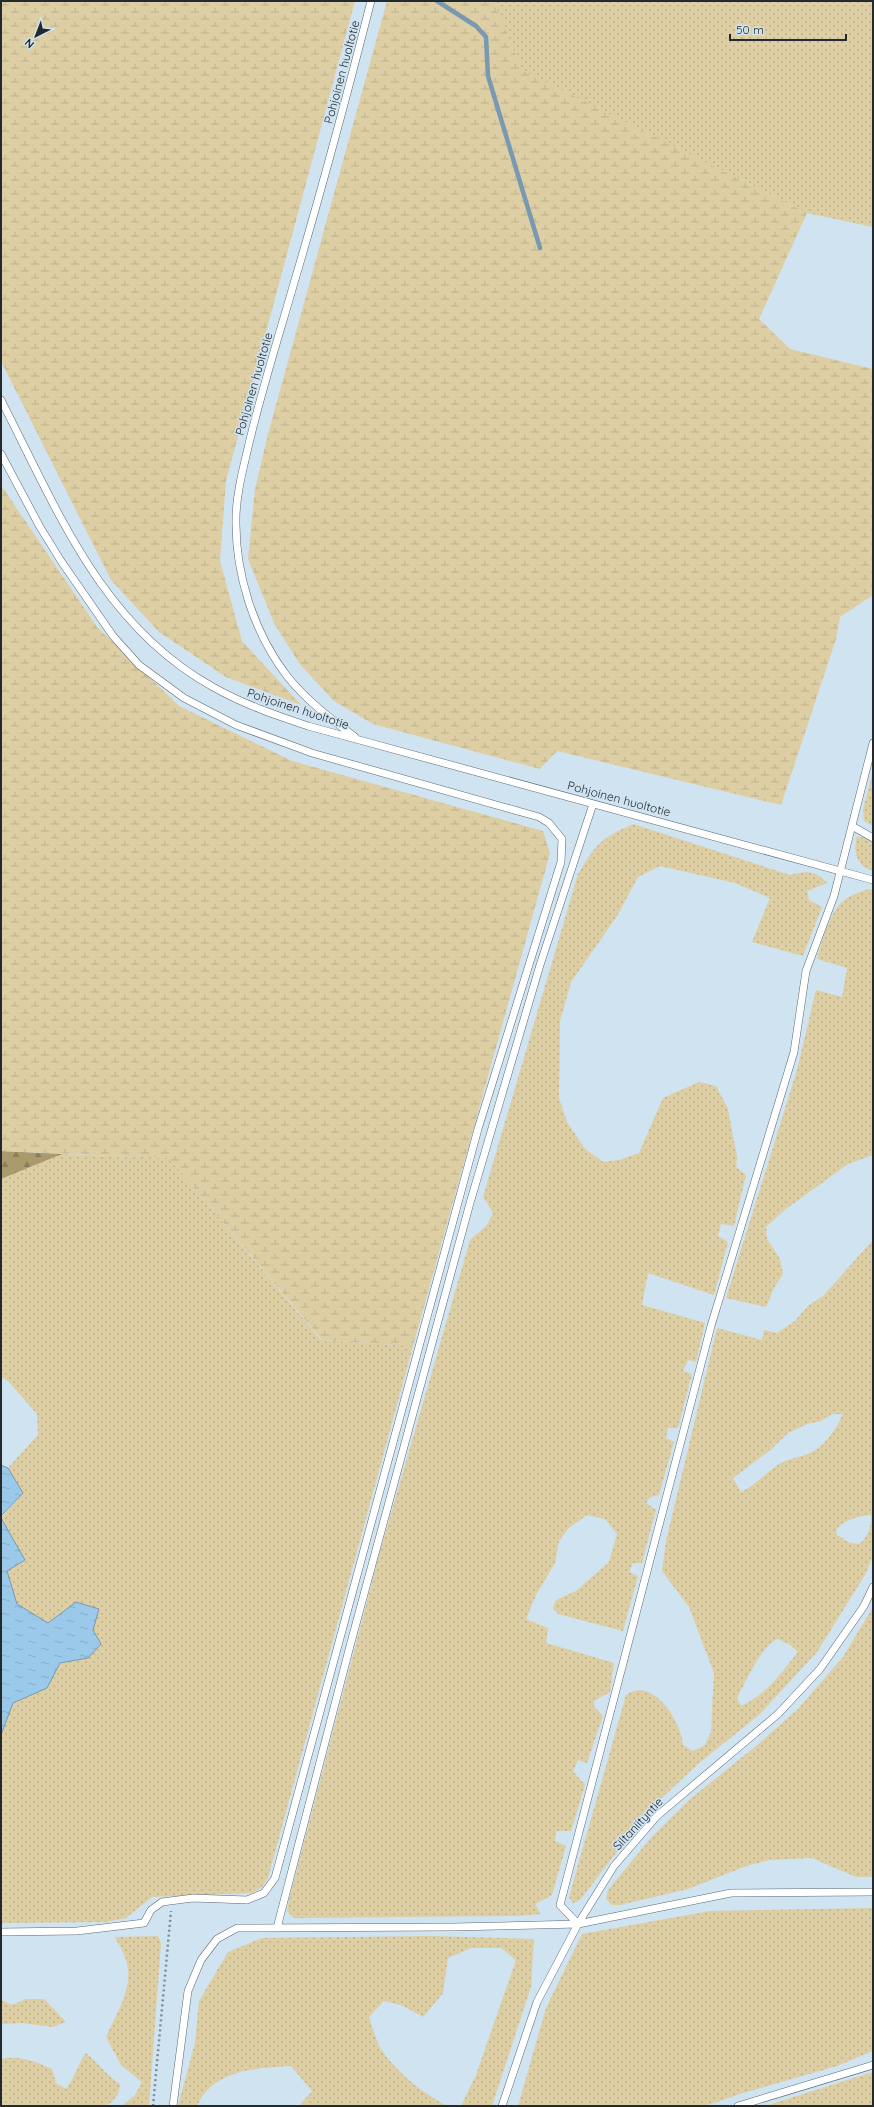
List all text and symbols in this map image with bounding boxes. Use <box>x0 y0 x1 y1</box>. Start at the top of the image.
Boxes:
north arrow <box>16 16 56 56</box>
scale bar <box>730 16 846 42</box>
street label: Pohjoinen huoltotie <box>321 18 363 125</box>
text: 50 m <box>736 22 764 37</box>
text: N <box>22 36 37 51</box>
street label: Pohjoinen huoltotie <box>232 330 275 437</box>
street label: Pohjoinen huoltotie <box>245 685 351 732</box>
street label: Pohjoinen huoltotie <box>566 778 673 820</box>
street label: Siltaniityntie <box>609 1794 666 1853</box>

